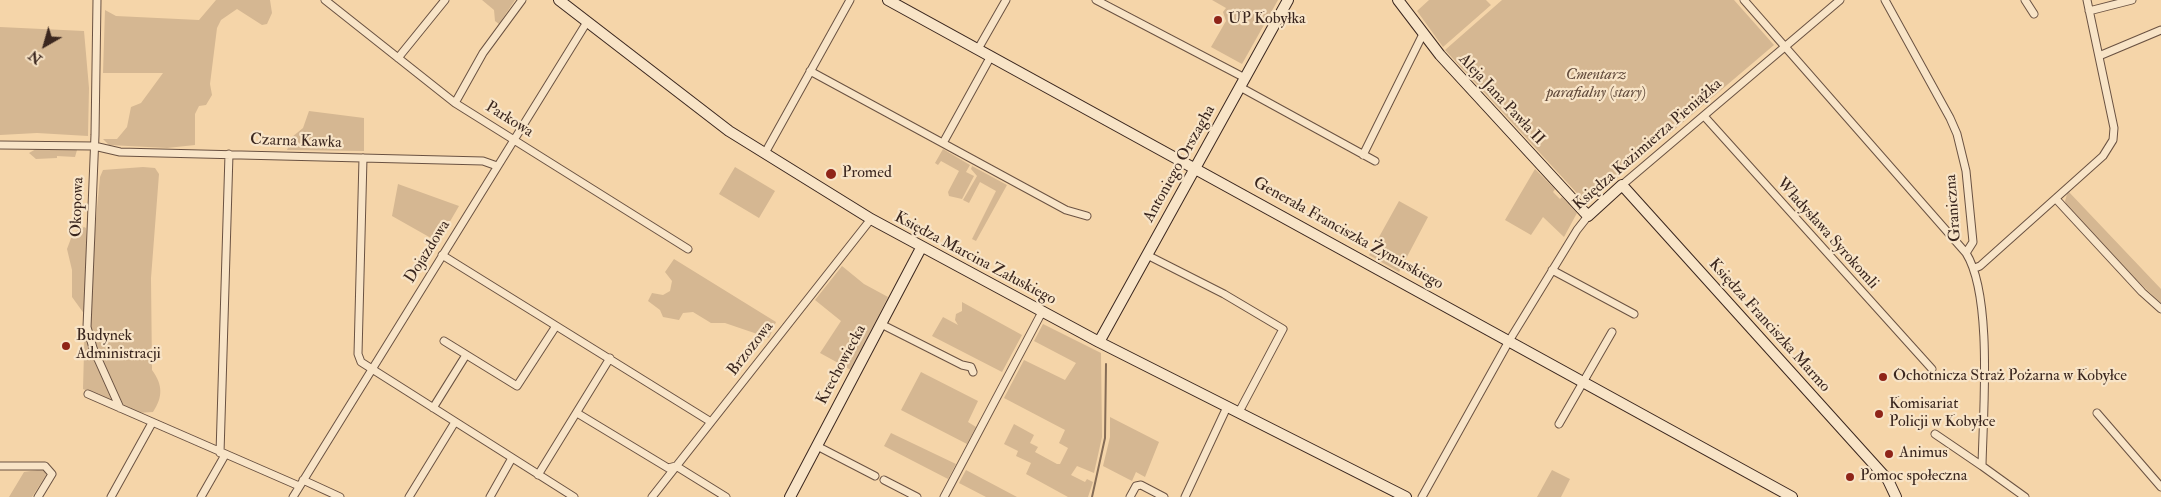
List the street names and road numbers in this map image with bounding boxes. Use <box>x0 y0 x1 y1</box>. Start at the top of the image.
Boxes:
street label: Aleja Jana Pawła II <box>1454 50 1548 150</box>
street label: Księdza Kazimierza Pieniążka <box>1570 75 1726 215</box>
street label: Parkowa <box>482 98 536 142</box>
street label: Antoniego Orszagha <box>1140 102 1220 226</box>
street label: Czarna Kawka <box>250 131 342 153</box>
street label: Generała Franciszka Żymirskiego <box>1250 174 1446 294</box>
street label: Władysława Syrokomli <box>1772 174 1882 294</box>
street label: Graniczna <box>1942 174 1966 242</box>
street label: Okopowa <box>67 177 89 237</box>
street label: Księdza Marcina Załuskiego <box>891 208 1059 310</box>
street label: Dojazdowa <box>401 217 455 287</box>
street label: Księdza Franciszka Marmo <box>1704 255 1834 397</box>
street label: Brzozowa <box>724 318 778 380</box>
street label: Krechowiecka <box>813 322 871 408</box>

